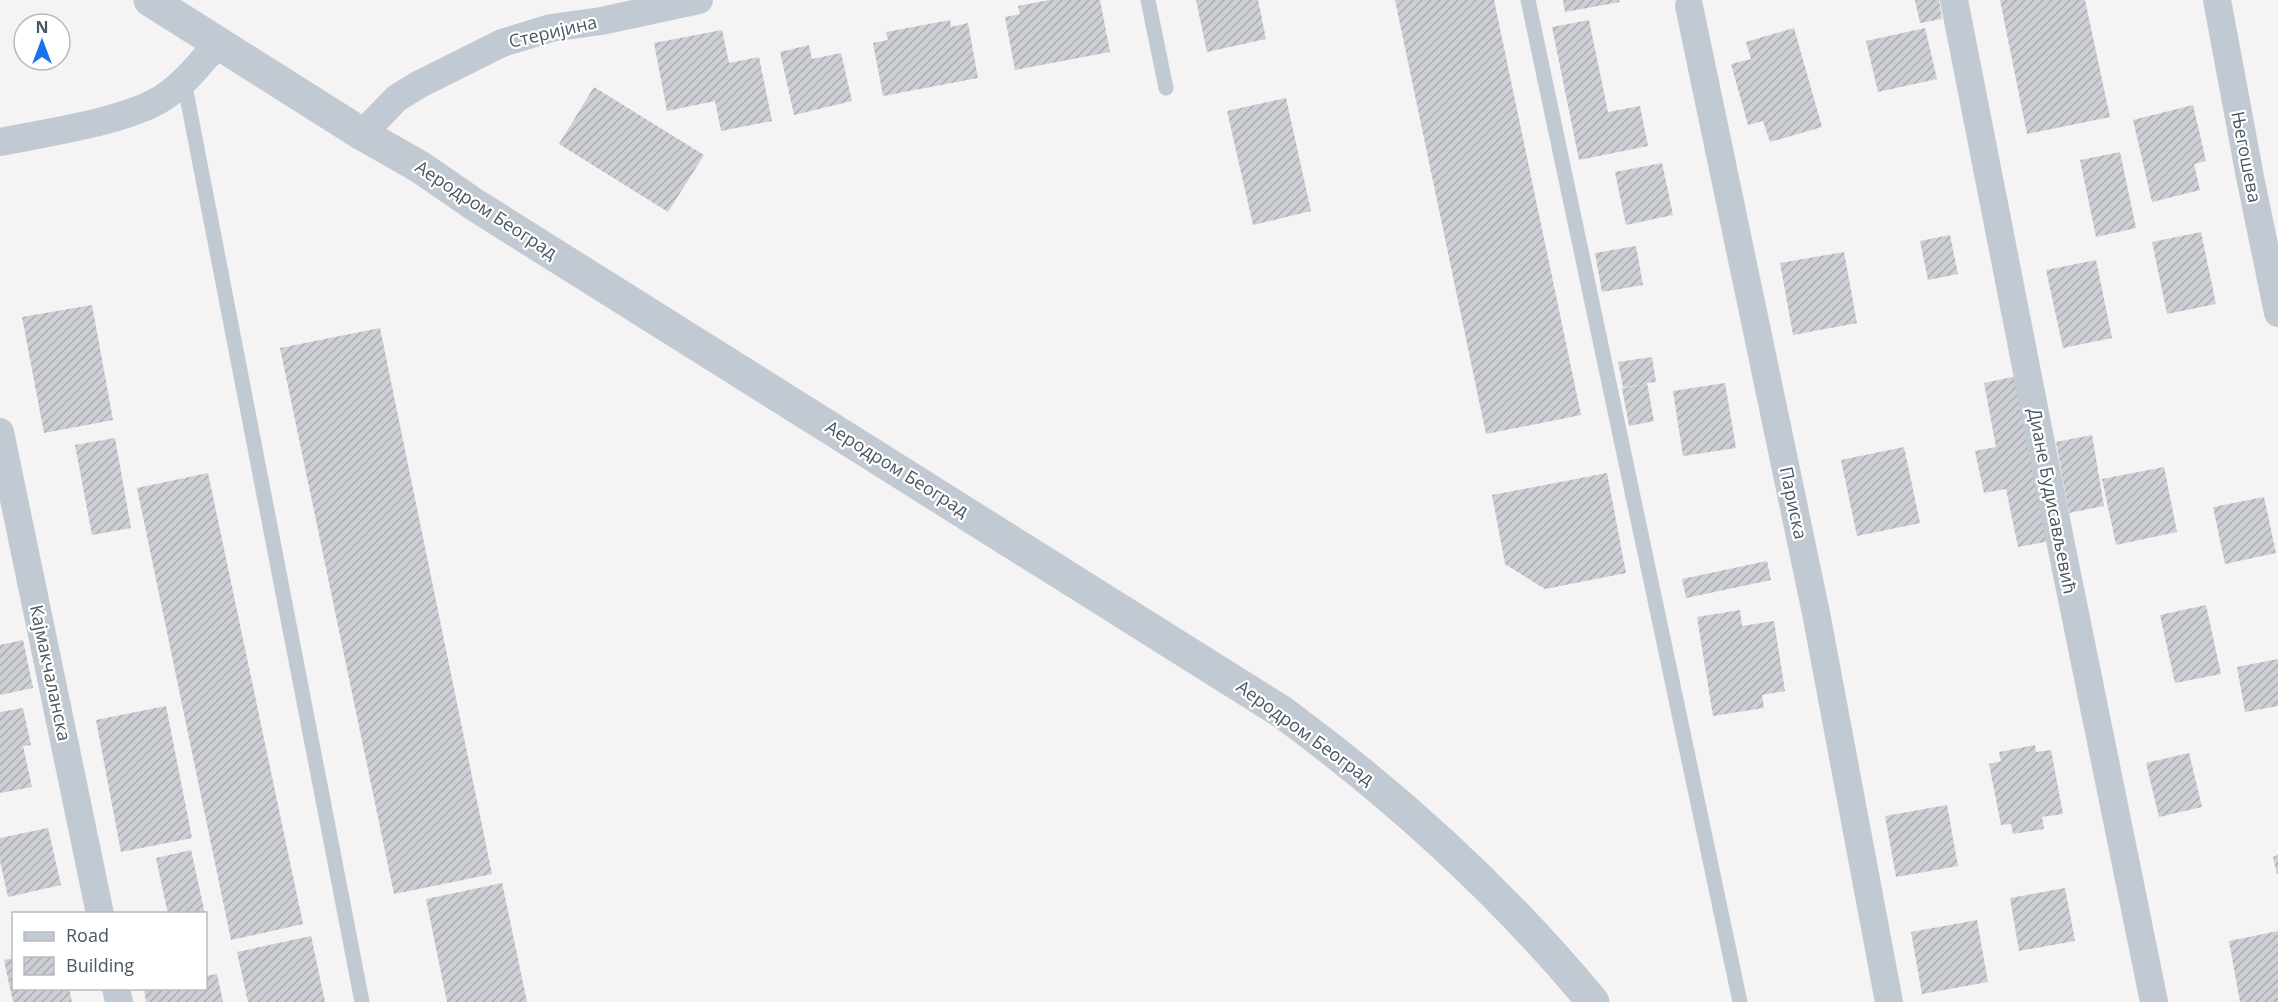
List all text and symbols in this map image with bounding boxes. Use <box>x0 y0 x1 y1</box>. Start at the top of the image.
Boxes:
street label: Стеријина <box>506 9 599 53</box>
north arrow <box>12 12 72 72</box>
text: N <box>35 16 49 38</box>
street label: Његошева <box>2226 109 2268 204</box>
street label: Аеродром Београд <box>411 154 562 264</box>
street label: Диане Будисављевић <box>2023 406 2083 596</box>
street label: Аеродром Београд <box>821 414 974 522</box>
street label: Париска <box>1775 464 1813 541</box>
street label: Кајмакчаланска <box>25 603 77 743</box>
street label: Аеродром Београд <box>1232 674 1379 790</box>
legend <box>12 912 207 990</box>
text: Road <box>66 923 109 947</box>
text: Building <box>66 953 134 977</box>

